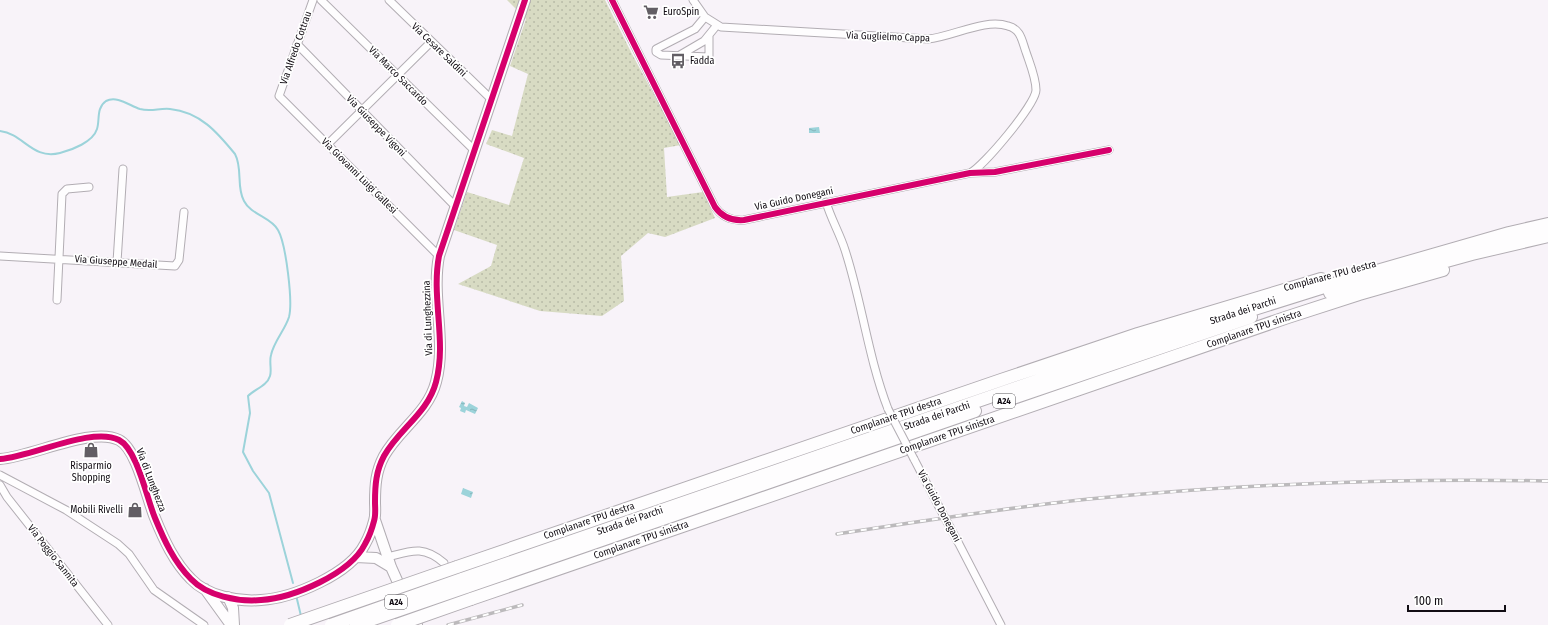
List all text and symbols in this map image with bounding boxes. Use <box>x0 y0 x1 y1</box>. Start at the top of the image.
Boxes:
supermarket icon: EuroSpin <box>642 3 660 21</box>
place label: EuroSpin <box>663 6 699 18</box>
street label: Via Alfredo Cottrau <box>278 10 314 86</box>
street label: Via Cesare Saldini <box>409 21 469 79</box>
street label: Via Guglielmo Cappa <box>846 30 930 44</box>
street label: Via Marco Saccardo <box>366 44 430 108</box>
bus stop icon: Fadda <box>669 52 687 70</box>
place label: Fadda <box>690 55 714 67</box>
street label: Via Giuseppe Vigoni <box>344 93 408 159</box>
street label: Via Giovanni Luigi Gallesi <box>319 136 399 216</box>
street label: Via Guido Donegani <box>754 185 834 213</box>
street label: Via Giuseppe Medail <box>74 253 158 271</box>
street label: Complanare TPU destra <box>1282 258 1378 294</box>
street label: Via di Lunghezzina <box>421 280 435 356</box>
street label: Strada dei Parchi <box>1208 295 1278 327</box>
street label: Complanare TPU sinistra <box>1205 307 1303 351</box>
road number: A24 <box>993 394 1015 408</box>
street label: Complanare TPU destra <box>849 395 943 437</box>
street label: Strada dei Parchi <box>902 399 972 433</box>
street label: Complanare TPU sinistra <box>898 413 996 457</box>
shop icon: Risparmio Shopping <box>82 441 100 459</box>
street label: Via di Lunghezza <box>133 446 169 514</box>
place label: Risparmio Shopping <box>70 460 112 484</box>
street label: Via Guido Donegani <box>915 468 963 544</box>
street label: Complanare TPU destra <box>542 500 636 542</box>
shop icon: Mobili Rivelli <box>126 501 144 519</box>
place label: Mobili Rivelli <box>70 504 123 516</box>
street label: Strada dei Parchi <box>595 504 665 538</box>
street label: Complanare TPU sinistra <box>592 518 690 562</box>
street label: Via Poggio Sannita <box>25 523 81 590</box>
scale bar <box>1408 587 1505 613</box>
text: 100 m <box>1414 594 1443 608</box>
road number: A24 <box>385 595 407 609</box>

